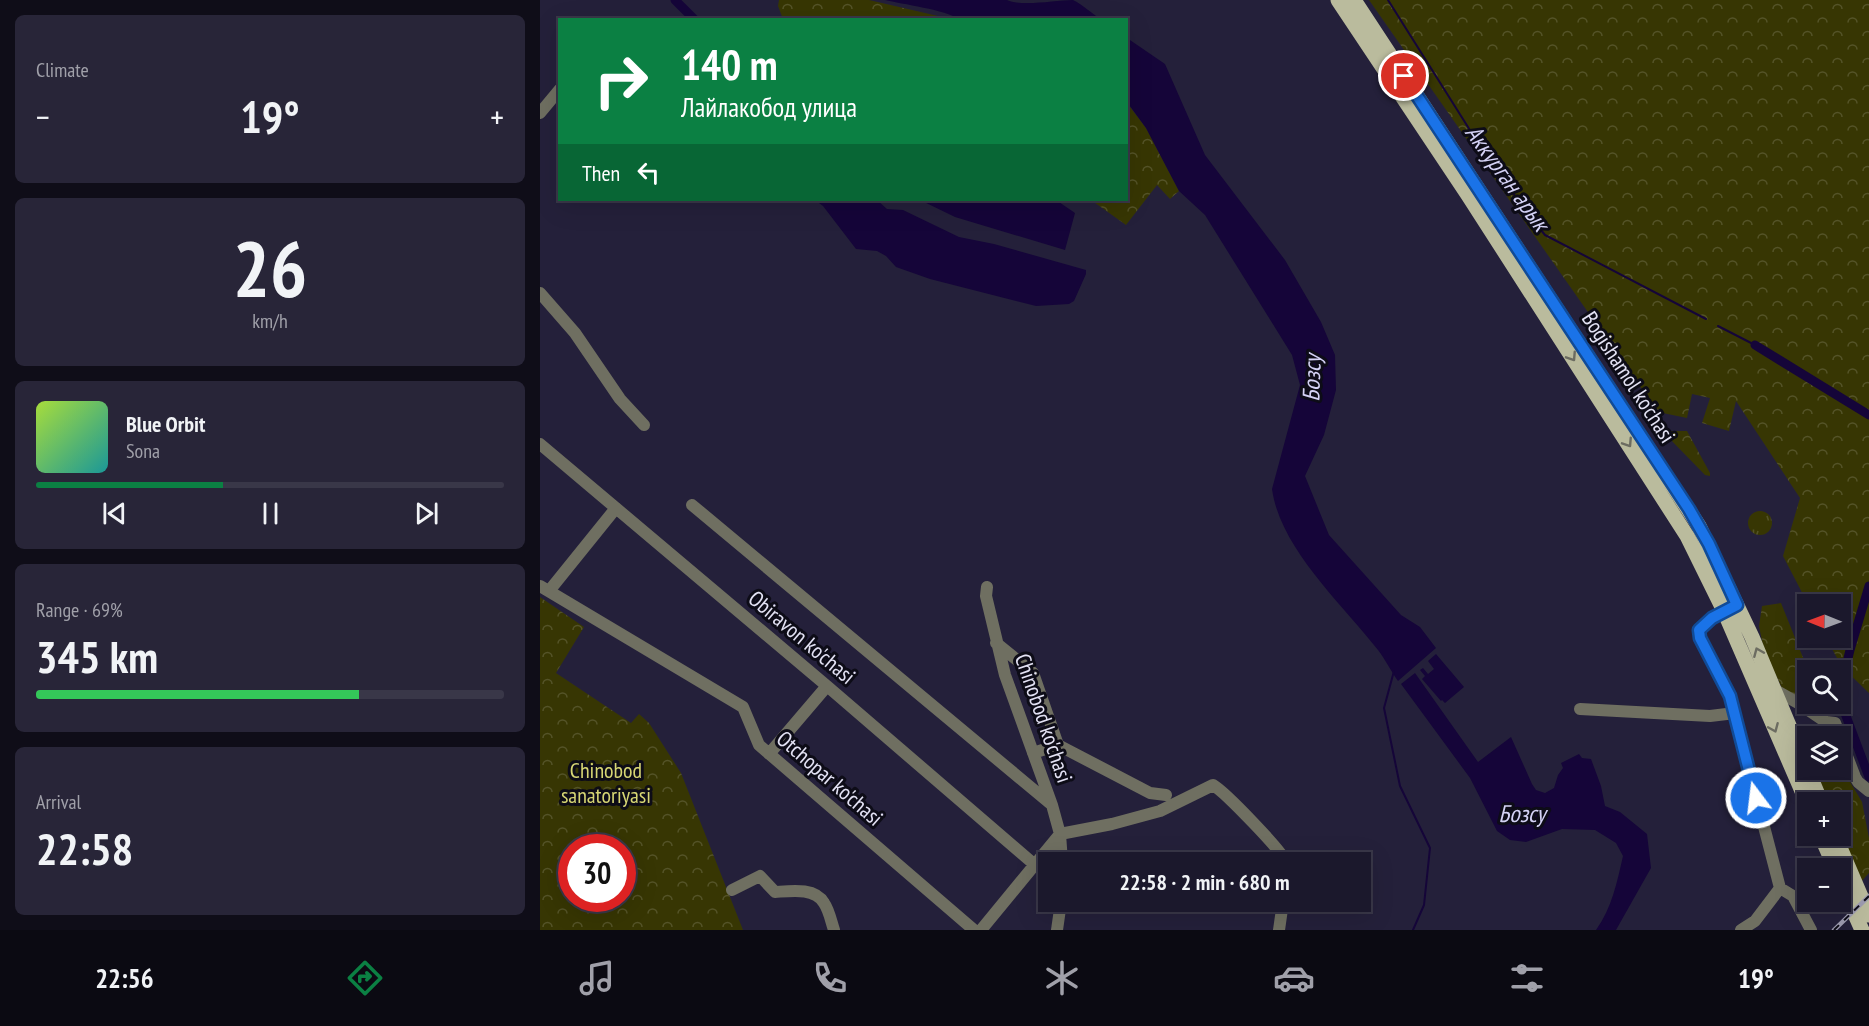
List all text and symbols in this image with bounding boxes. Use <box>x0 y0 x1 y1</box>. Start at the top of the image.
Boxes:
text: 140 m <box>681 37 778 92</box>
icon: right <box>582 42 660 120</box>
pin <box>1378 50 1429 101</box>
text: Climate <box>36 57 89 83</box>
icon: arrive <box>1387 59 1420 92</box>
text: 19° <box>240 87 300 145</box>
text: Лайлакобод улица <box>681 90 857 124</box>
text: − <box>36 95 50 138</box>
text: + <box>490 95 504 138</box>
water label: Аккурган арык <box>1458 118 1558 239</box>
icon: left <box>632 156 665 189</box>
text: Then <box>582 159 620 187</box>
text: 26 <box>233 218 307 319</box>
street label: Bogishamol ko'chasi <box>1576 306 1682 448</box>
text: km/h <box>252 308 288 334</box>
water label: Бозсу <box>1295 351 1328 402</box>
one-way arrow <box>1565 351 1577 361</box>
text: Blue Orbit <box>126 410 205 438</box>
one-way arrow <box>1620 437 1632 447</box>
text: Sona <box>126 438 160 464</box>
icon: previous <box>98 497 131 530</box>
icon: pause <box>254 497 287 530</box>
icon: next <box>410 497 443 530</box>
street label: Obiravon ko'chasi <box>743 584 861 690</box>
north arrow <box>1797 594 1851 648</box>
map controls <box>1797 594 1851 912</box>
text: Range · 69% <box>36 597 123 623</box>
text: 345 km <box>36 627 158 685</box>
one-way arrow <box>1753 647 1765 658</box>
street label: Chinobod ko'chasi <box>1009 650 1079 786</box>
button: search <box>1797 660 1851 714</box>
one-way arrow <box>1767 721 1779 732</box>
street label: Otchopar ko'chasi <box>771 724 889 832</box>
button: layers <box>1797 726 1851 780</box>
park label: Chinobod sanatoriyasi <box>561 756 651 809</box>
position arrow <box>1724 766 1788 830</box>
text: Arrival <box>36 789 81 815</box>
button: + <box>1797 792 1851 846</box>
water label: Бозсу <box>1499 798 1548 829</box>
text: 22:58 <box>36 819 133 877</box>
speed limit sign: 30 <box>558 834 636 912</box>
button: − <box>1797 858 1851 912</box>
text: 22:58 · 2 min · 680 m <box>1119 868 1290 896</box>
icon: directions <box>344 957 386 999</box>
icon: music <box>576 957 618 999</box>
icon: phone <box>809 957 851 999</box>
icon: climate <box>1041 957 1083 999</box>
icon: car <box>1273 957 1315 999</box>
icon: filters <box>1506 957 1548 999</box>
text: 22:56 <box>95 961 154 995</box>
text: 19° <box>1738 961 1774 995</box>

